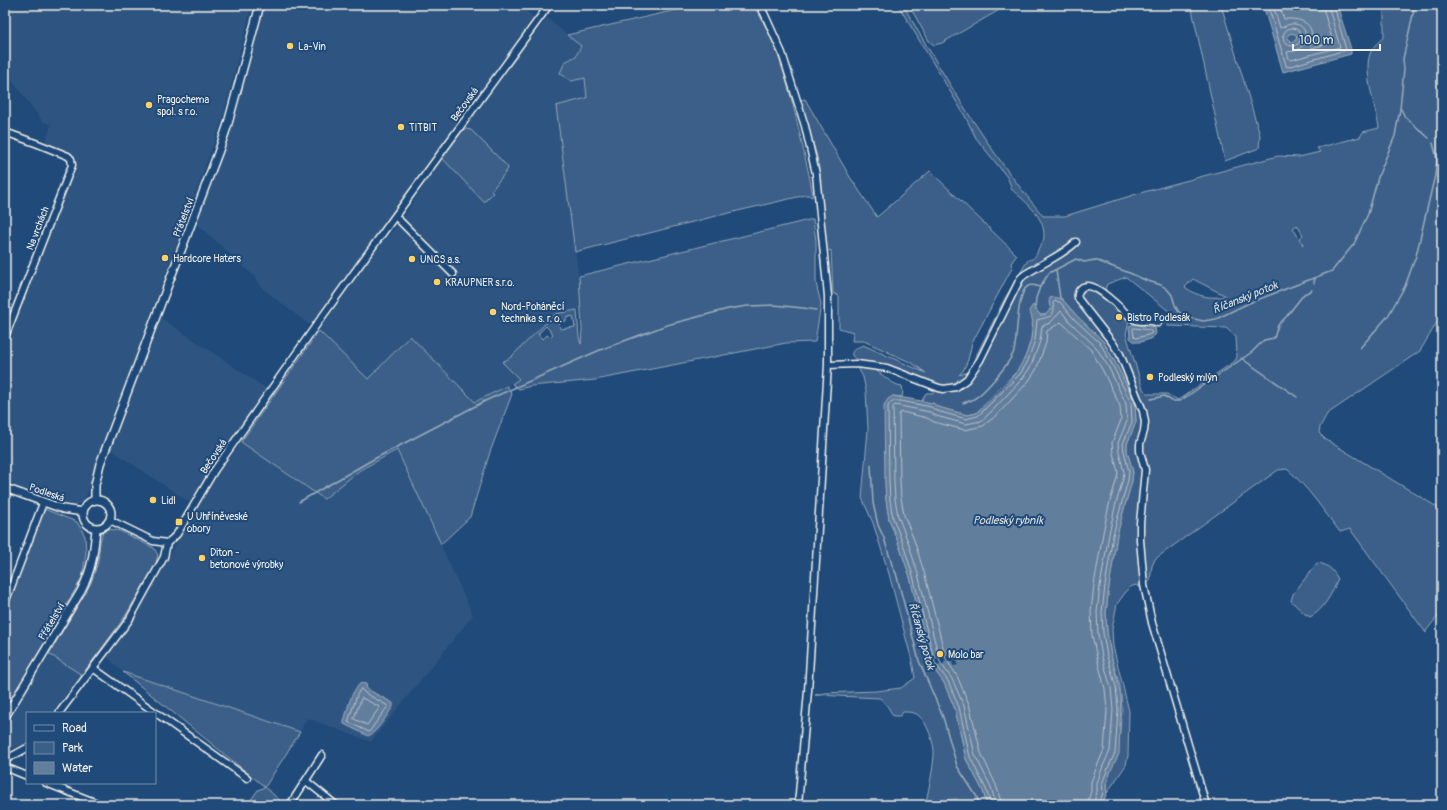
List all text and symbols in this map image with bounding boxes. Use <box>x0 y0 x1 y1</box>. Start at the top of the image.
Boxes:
scale bar <box>1293 26 1380 52</box>
text: 100 m <box>1299 33 1334 48</box>
marker: La-Vin <box>285 41 295 51</box>
place label: La-Vin <box>298 41 326 53</box>
street label: Bečovská <box>449 85 481 124</box>
place label: Pragochema spol. s r.o. <box>157 94 209 118</box>
marker: Pragochema spol. s r.o. <box>144 100 154 110</box>
marker: TITBIT <box>396 122 406 132</box>
place label: TITBIT <box>409 122 437 134</box>
street label: Přátelství <box>171 196 197 239</box>
street label: Na vrchách <box>24 205 52 252</box>
marker: Hardcore Haters <box>160 253 170 263</box>
place label: Hardcore Haters <box>173 253 241 265</box>
marker: UNCS a.s. <box>407 254 417 264</box>
place label: UNCS a.s. <box>420 254 461 266</box>
marker: KRAUPNER s.r.o. <box>432 277 442 287</box>
place label: KRAUPNER s.r.o. <box>445 277 515 289</box>
water label: Říčanský potok <box>1210 277 1281 316</box>
place label: Nord-Poháněcí technika s. r. o. <box>500 301 565 325</box>
marker: Nord-Poháněcí technika s. r. o. <box>488 307 498 317</box>
marker: Bistro Podlesák <box>1114 312 1124 322</box>
place label: Bistro Podlesák <box>1127 312 1191 324</box>
marker: Podleský mlýn <box>1145 372 1155 382</box>
place label: Podleský mlýn <box>1158 372 1218 384</box>
street label: Bečovská <box>198 437 230 476</box>
street label: Podleská <box>28 481 66 505</box>
marker: Lidl <box>148 495 158 505</box>
place label: Lidl <box>161 495 176 507</box>
place label: U Uhříněveské obory <box>187 511 248 535</box>
water label: Podleský rybník <box>973 514 1044 527</box>
marker: U Uhříněveské obory <box>174 517 184 527</box>
place label: Diton - betonové výrobky <box>210 547 284 571</box>
marker: Diton - betonové výrobky <box>197 553 207 563</box>
street label: Přátelství <box>36 601 68 642</box>
water label: Říčanský potok <box>906 601 939 673</box>
marker: Molo bar <box>935 649 945 659</box>
place label: Molo bar <box>948 649 984 661</box>
legend <box>26 712 156 784</box>
text: Road <box>62 721 87 736</box>
text: Park <box>62 741 83 756</box>
text: Water <box>62 761 93 776</box>

